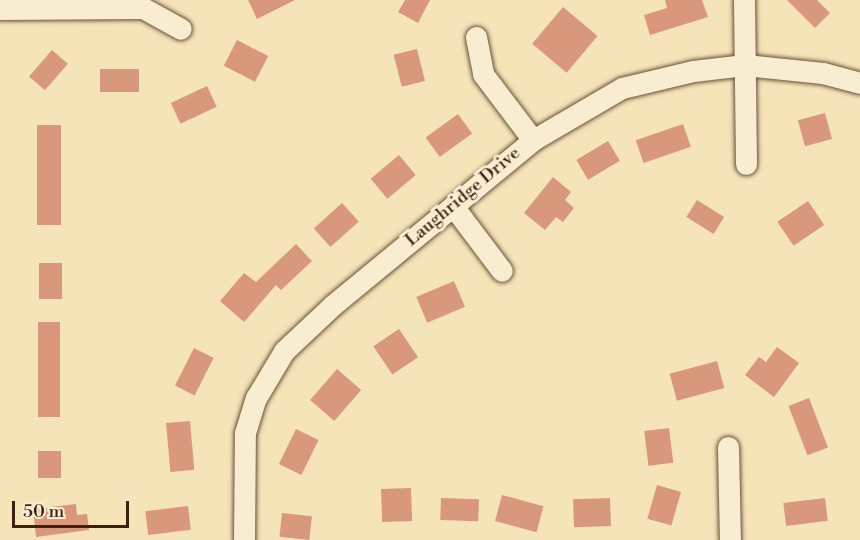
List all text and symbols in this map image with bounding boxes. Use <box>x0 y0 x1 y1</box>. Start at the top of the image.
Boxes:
street label: Laughridge Drive <box>401 143 525 251</box>
scale bar <box>15 489 132 527</box>
text: 50 m <box>23 500 64 523</box>

